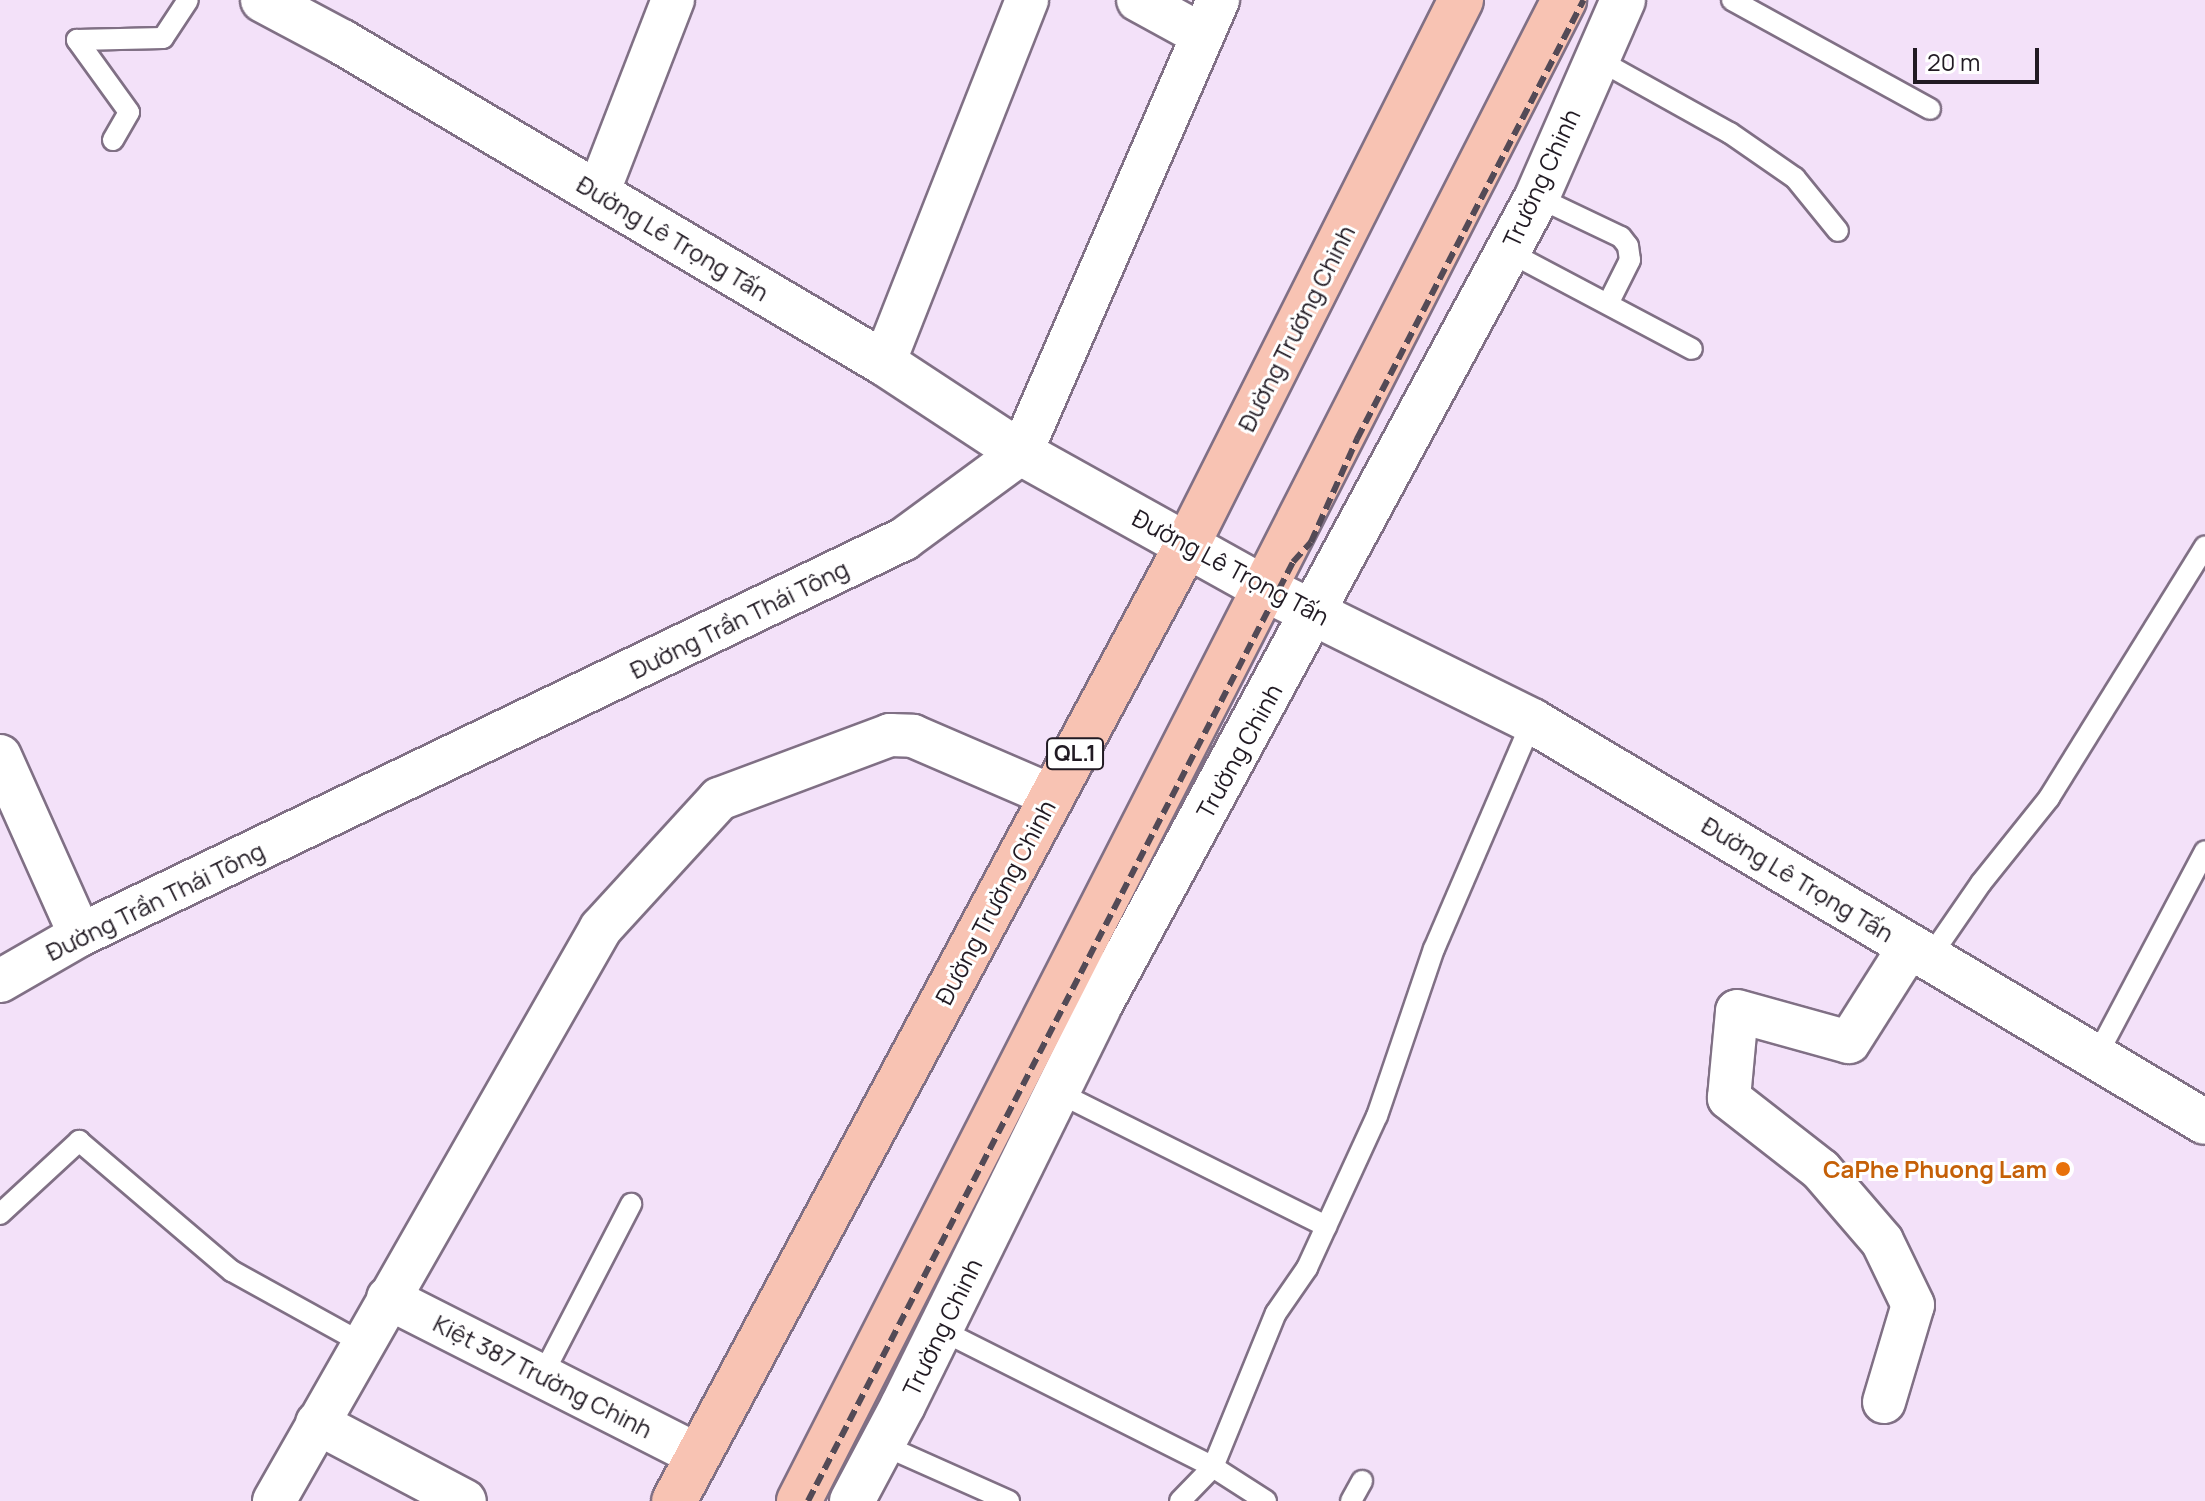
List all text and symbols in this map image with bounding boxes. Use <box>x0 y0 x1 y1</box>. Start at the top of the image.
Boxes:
scale bar <box>1917 32 2043 82</box>
text: 20 m <box>1927 45 1980 78</box>
street label: Trường Chinh <box>1496 104 1586 252</box>
street label: Đường Lê Trọng Tấn <box>572 169 774 307</box>
street label: Đường Trường Chinh <box>1232 220 1360 436</box>
street label: Đường Lê Trọng Tấn <box>1128 503 1334 631</box>
street label: Đường Trần Thái Tông <box>625 554 853 684</box>
street label: Trường Chinh <box>1190 679 1288 823</box>
road number: QL.1 <box>1045 736 1105 772</box>
street label: Đường Trường Chinh <box>929 795 1061 1009</box>
street label: Đường Lê Trọng Tấn <box>1697 810 1899 948</box>
street label: Đường Trần Thái Tông <box>41 836 269 966</box>
place label: CaPhe Phuong Lam <box>1823 1155 2047 1183</box>
marker: CaPhe Phuong Lam <box>2054 1160 2072 1178</box>
street label: Trường Chinh <box>896 1254 988 1400</box>
street label: Kiệt 387 Trường Chinh <box>429 1308 657 1444</box>

